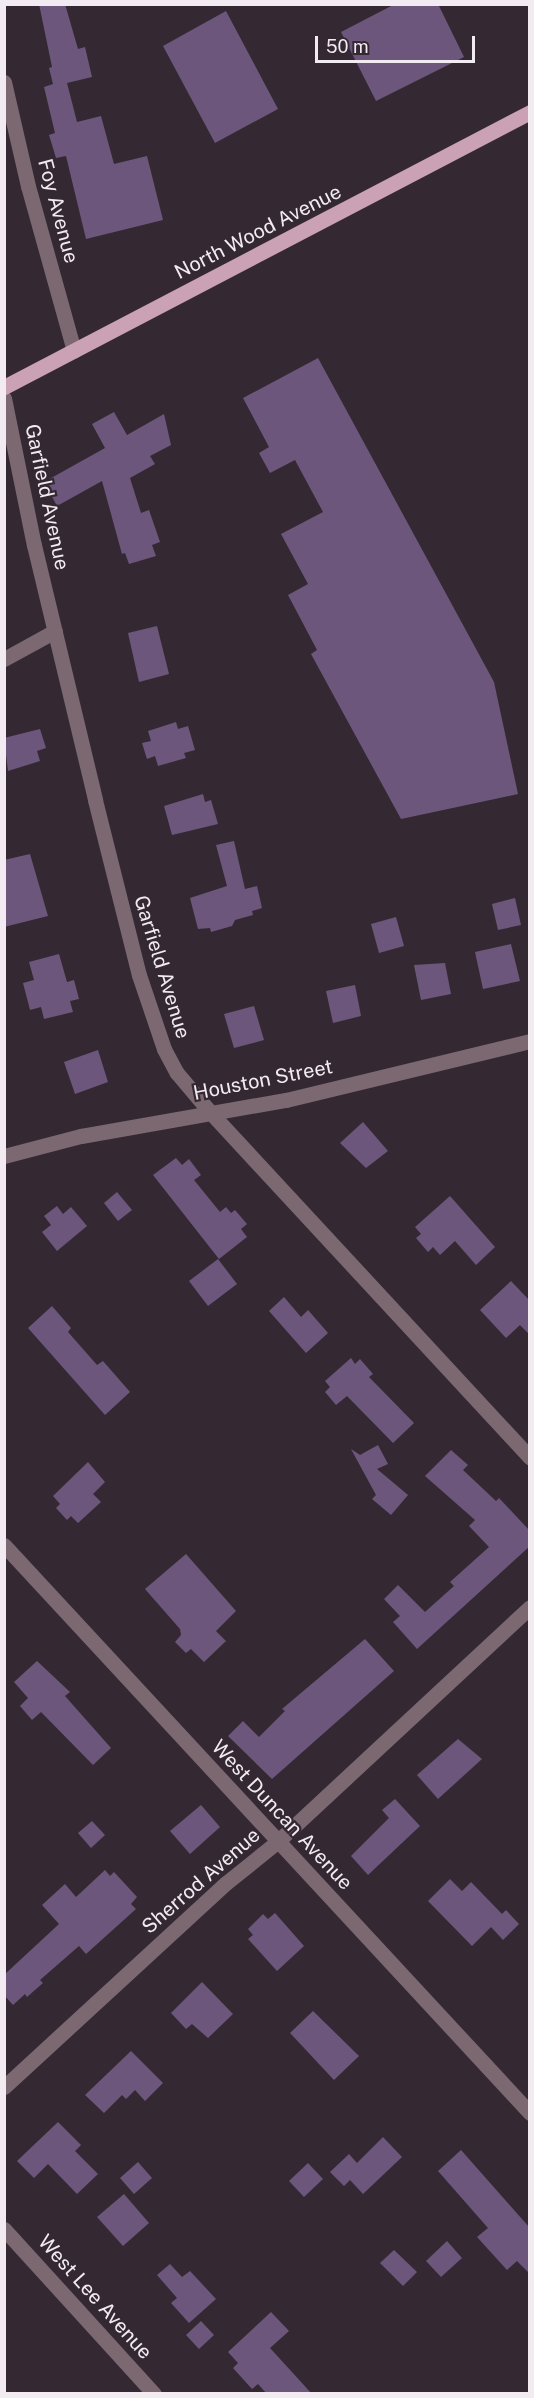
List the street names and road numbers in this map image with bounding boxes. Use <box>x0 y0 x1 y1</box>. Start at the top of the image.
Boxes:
street label: Foy Avenue <box>33 156 83 266</box>
street label: North Wood Avenue <box>170 179 346 285</box>
street label: Garfield Avenue <box>20 422 74 572</box>
street label: Garfield Avenue <box>129 892 195 1042</box>
street label: Houston Street <box>191 1055 335 1105</box>
street label: West Duncan Avenue <box>206 1735 358 1895</box>
street label: Sherrod Avenue <box>137 1823 265 1939</box>
street label: West Lee Avenue <box>33 2230 157 2364</box>

